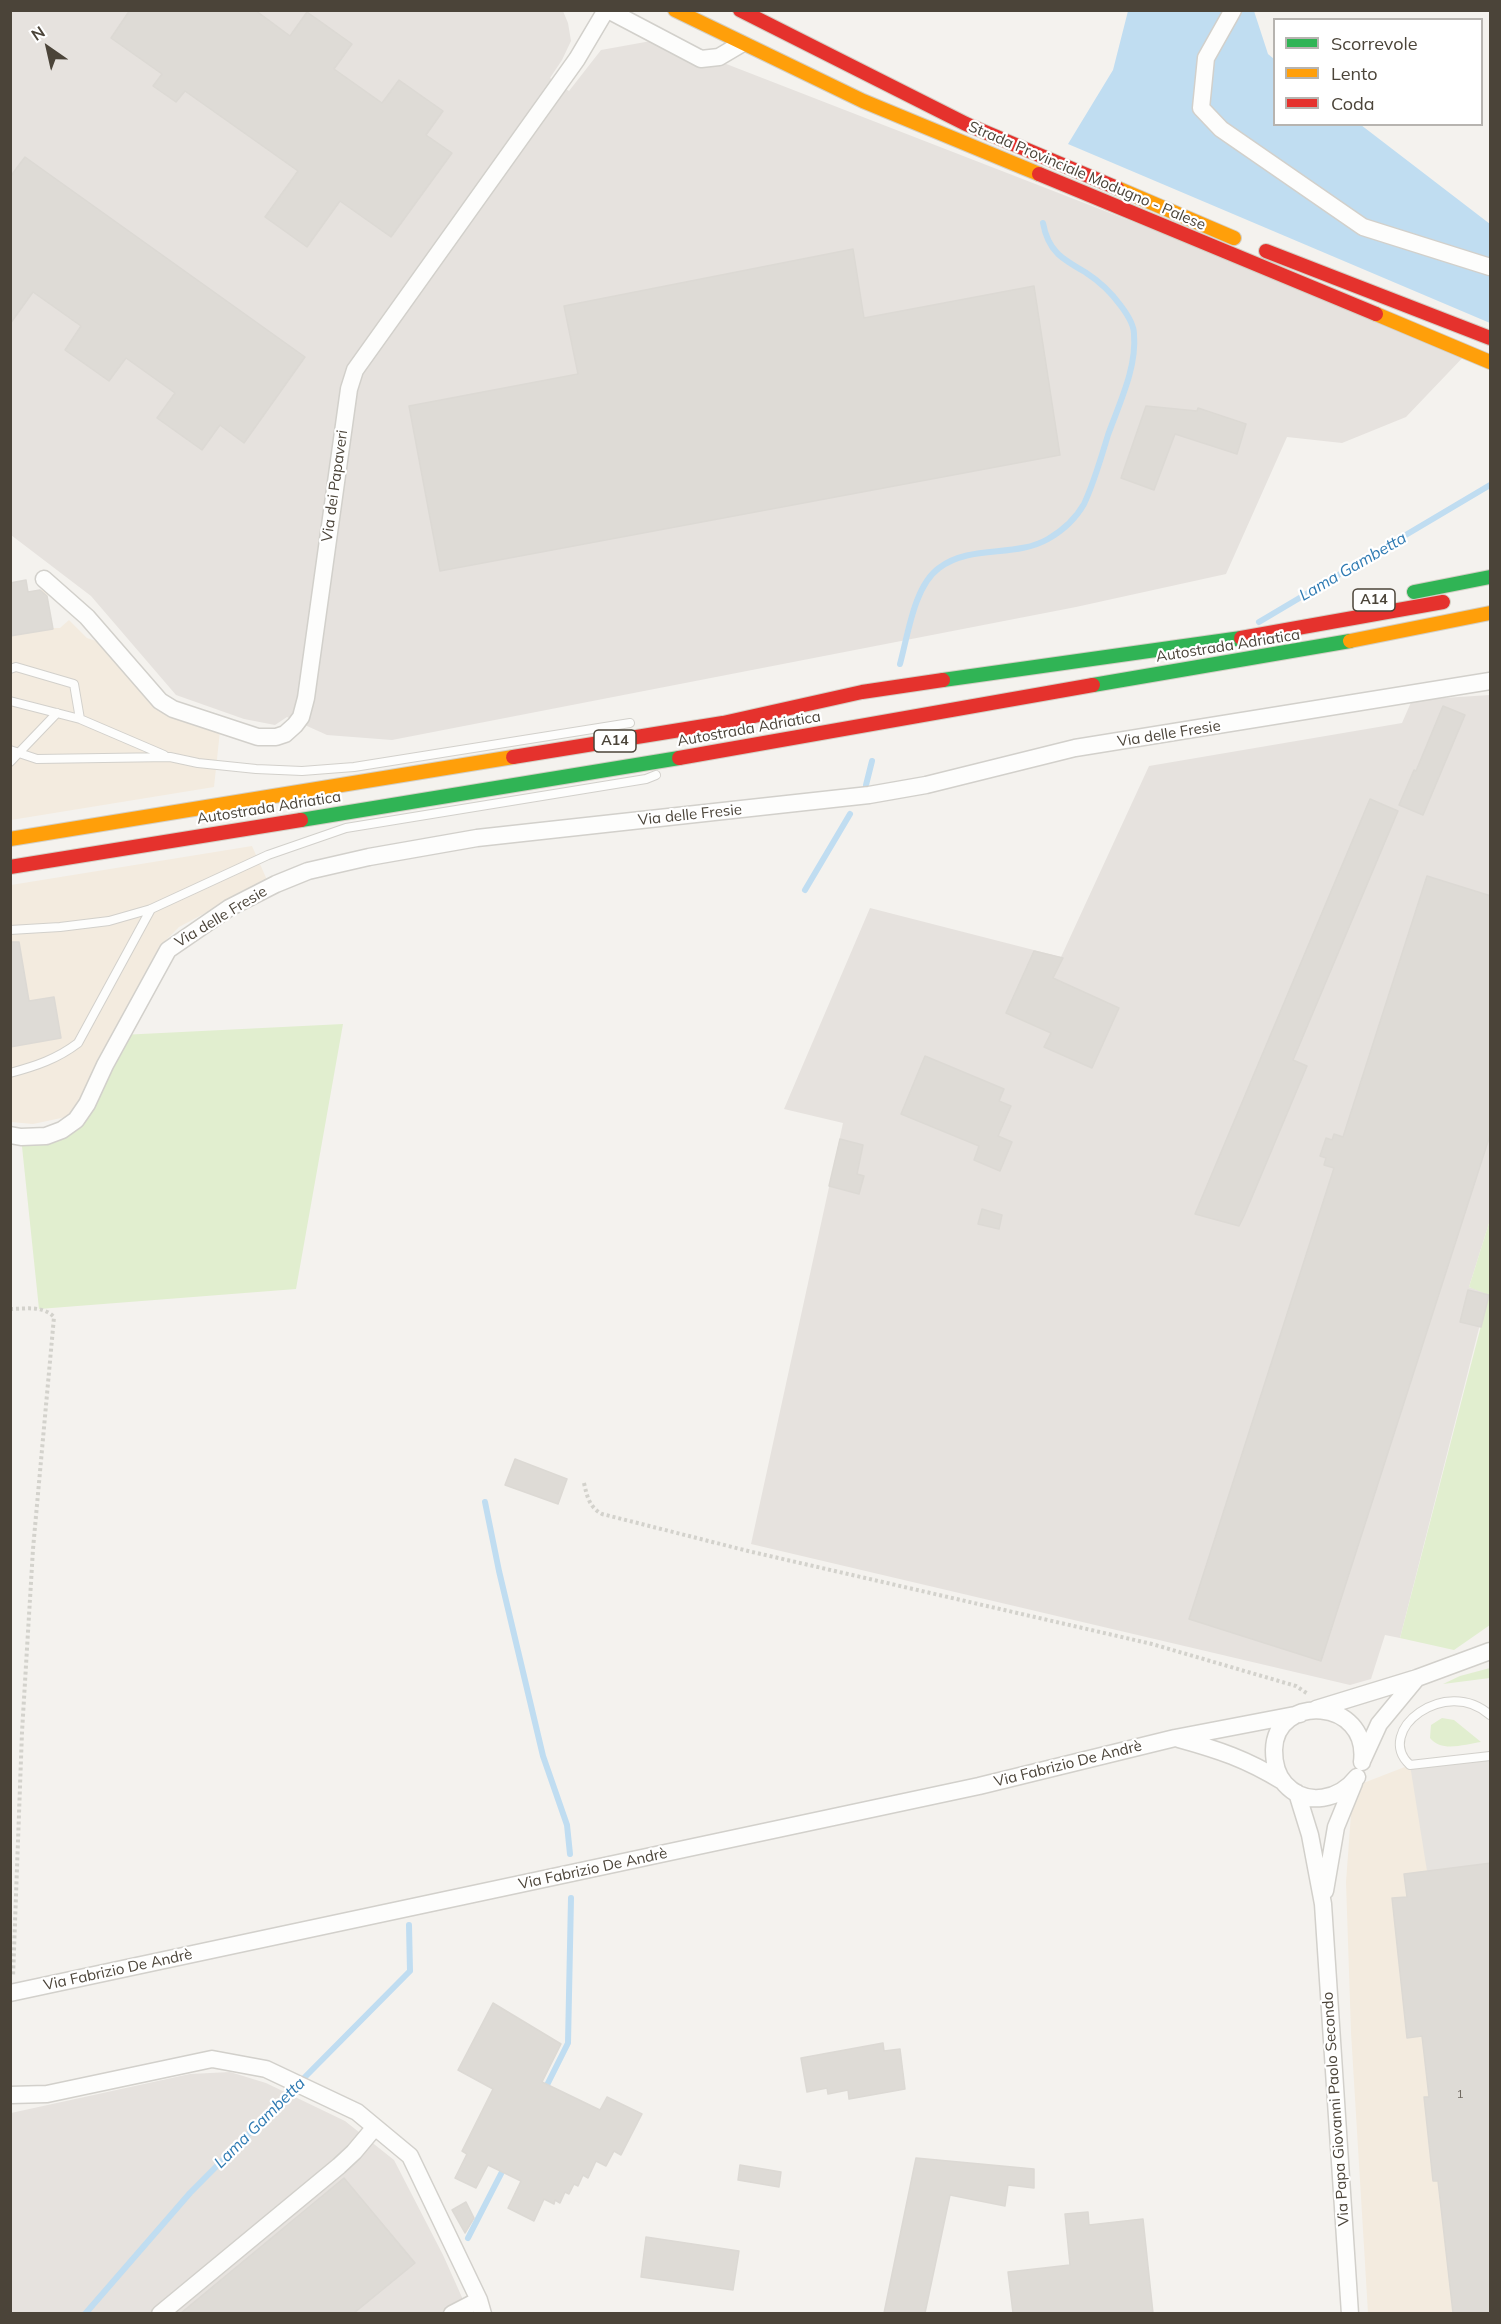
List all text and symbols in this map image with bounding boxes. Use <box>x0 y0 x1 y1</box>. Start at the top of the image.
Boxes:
north arrow <box>18 18 78 78</box>
legend <box>1273 18 1483 126</box>
text: N <box>27 21 49 45</box>
text: Scorrevole <box>1331 32 1418 55</box>
text: Lento <box>1331 62 1378 85</box>
text: Coda <box>1331 92 1375 115</box>
street label: Strada Provinciale Modugno - Palese <box>966 118 1208 234</box>
street label: Via dei Papaveri <box>318 429 352 543</box>
water label: Lama Gambetta <box>1296 529 1410 605</box>
road number: A14 <box>1353 589 1395 611</box>
street label: Autostrada Adriatica <box>1155 626 1301 666</box>
street label: Autostrada Adriatica <box>676 708 822 750</box>
street label: Via delle Fresie <box>1116 717 1222 751</box>
road number: A14 <box>594 730 636 752</box>
street label: Autostrada Adriatica <box>196 788 342 828</box>
street label: Via delle Fresie <box>637 801 743 829</box>
street label: Via delle Fresie <box>172 882 270 952</box>
street label: Via Fabrizio De Andrè <box>992 1737 1144 1791</box>
street label: Via Fabrizio De Andrè <box>517 1844 669 1894</box>
street label: Via Fabrizio De Andrè <box>42 1945 194 1995</box>
street label: Via Papa Giovanni Paolo Secondo <box>1319 1991 1353 2227</box>
water label: Lama Gambetta <box>211 2074 309 2172</box>
house number: 1 <box>1456 2087 1464 2101</box>

